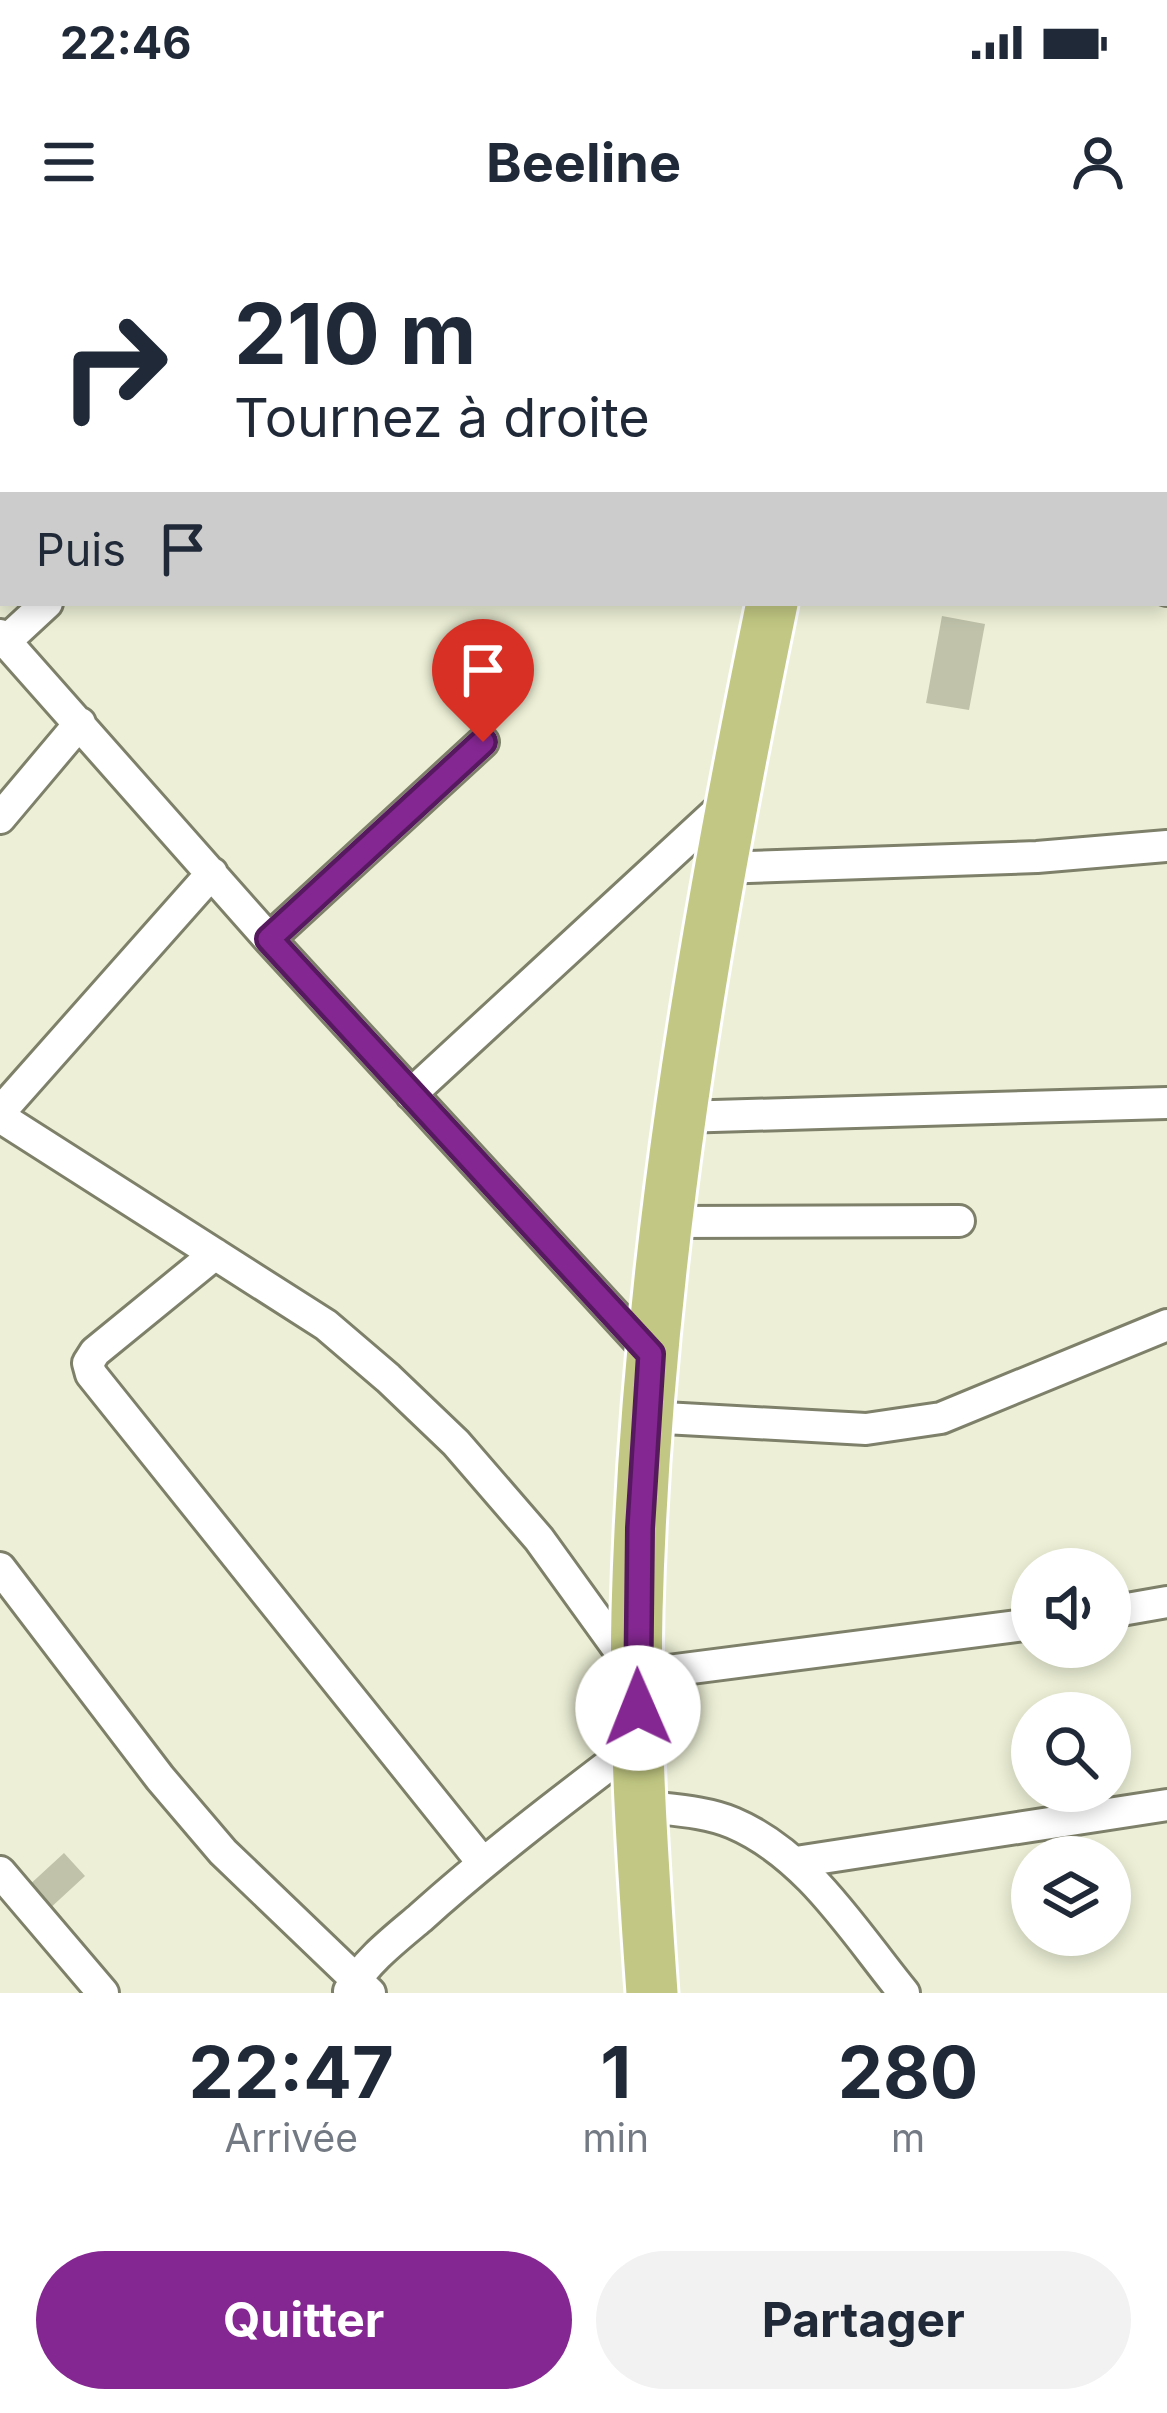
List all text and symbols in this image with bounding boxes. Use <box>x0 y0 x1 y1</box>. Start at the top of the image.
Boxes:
text: 22:46 <box>60 15 191 70</box>
icon: menu <box>36 129 102 195</box>
icon: person <box>1065 129 1131 195</box>
text: Beeline <box>486 130 681 195</box>
text: 210 m <box>234 283 476 384</box>
icon: right <box>36 288 192 444</box>
text: Tournez à droite <box>234 385 650 450</box>
icon: arrive <box>150 516 216 582</box>
text: Puis <box>36 522 126 577</box>
pin <box>432 619 534 742</box>
icon: arrive <box>450 637 516 703</box>
map controls <box>1011 1548 1131 1956</box>
button: sound <box>1011 1548 1131 1668</box>
position arrow <box>575 1645 701 1771</box>
button: search <box>1011 1692 1131 1812</box>
button: layers <box>1011 1836 1131 1956</box>
text: 22:47 <box>189 2028 394 2115</box>
text: 1 <box>600 2028 631 2115</box>
text: 280 <box>838 2028 978 2115</box>
text: Arrivée <box>224 2114 358 2161</box>
text: min <box>582 2114 649 2161</box>
text: m <box>891 2114 925 2161</box>
button: Quitter <box>36 2251 572 2389</box>
button: Partager <box>596 2251 1131 2389</box>

